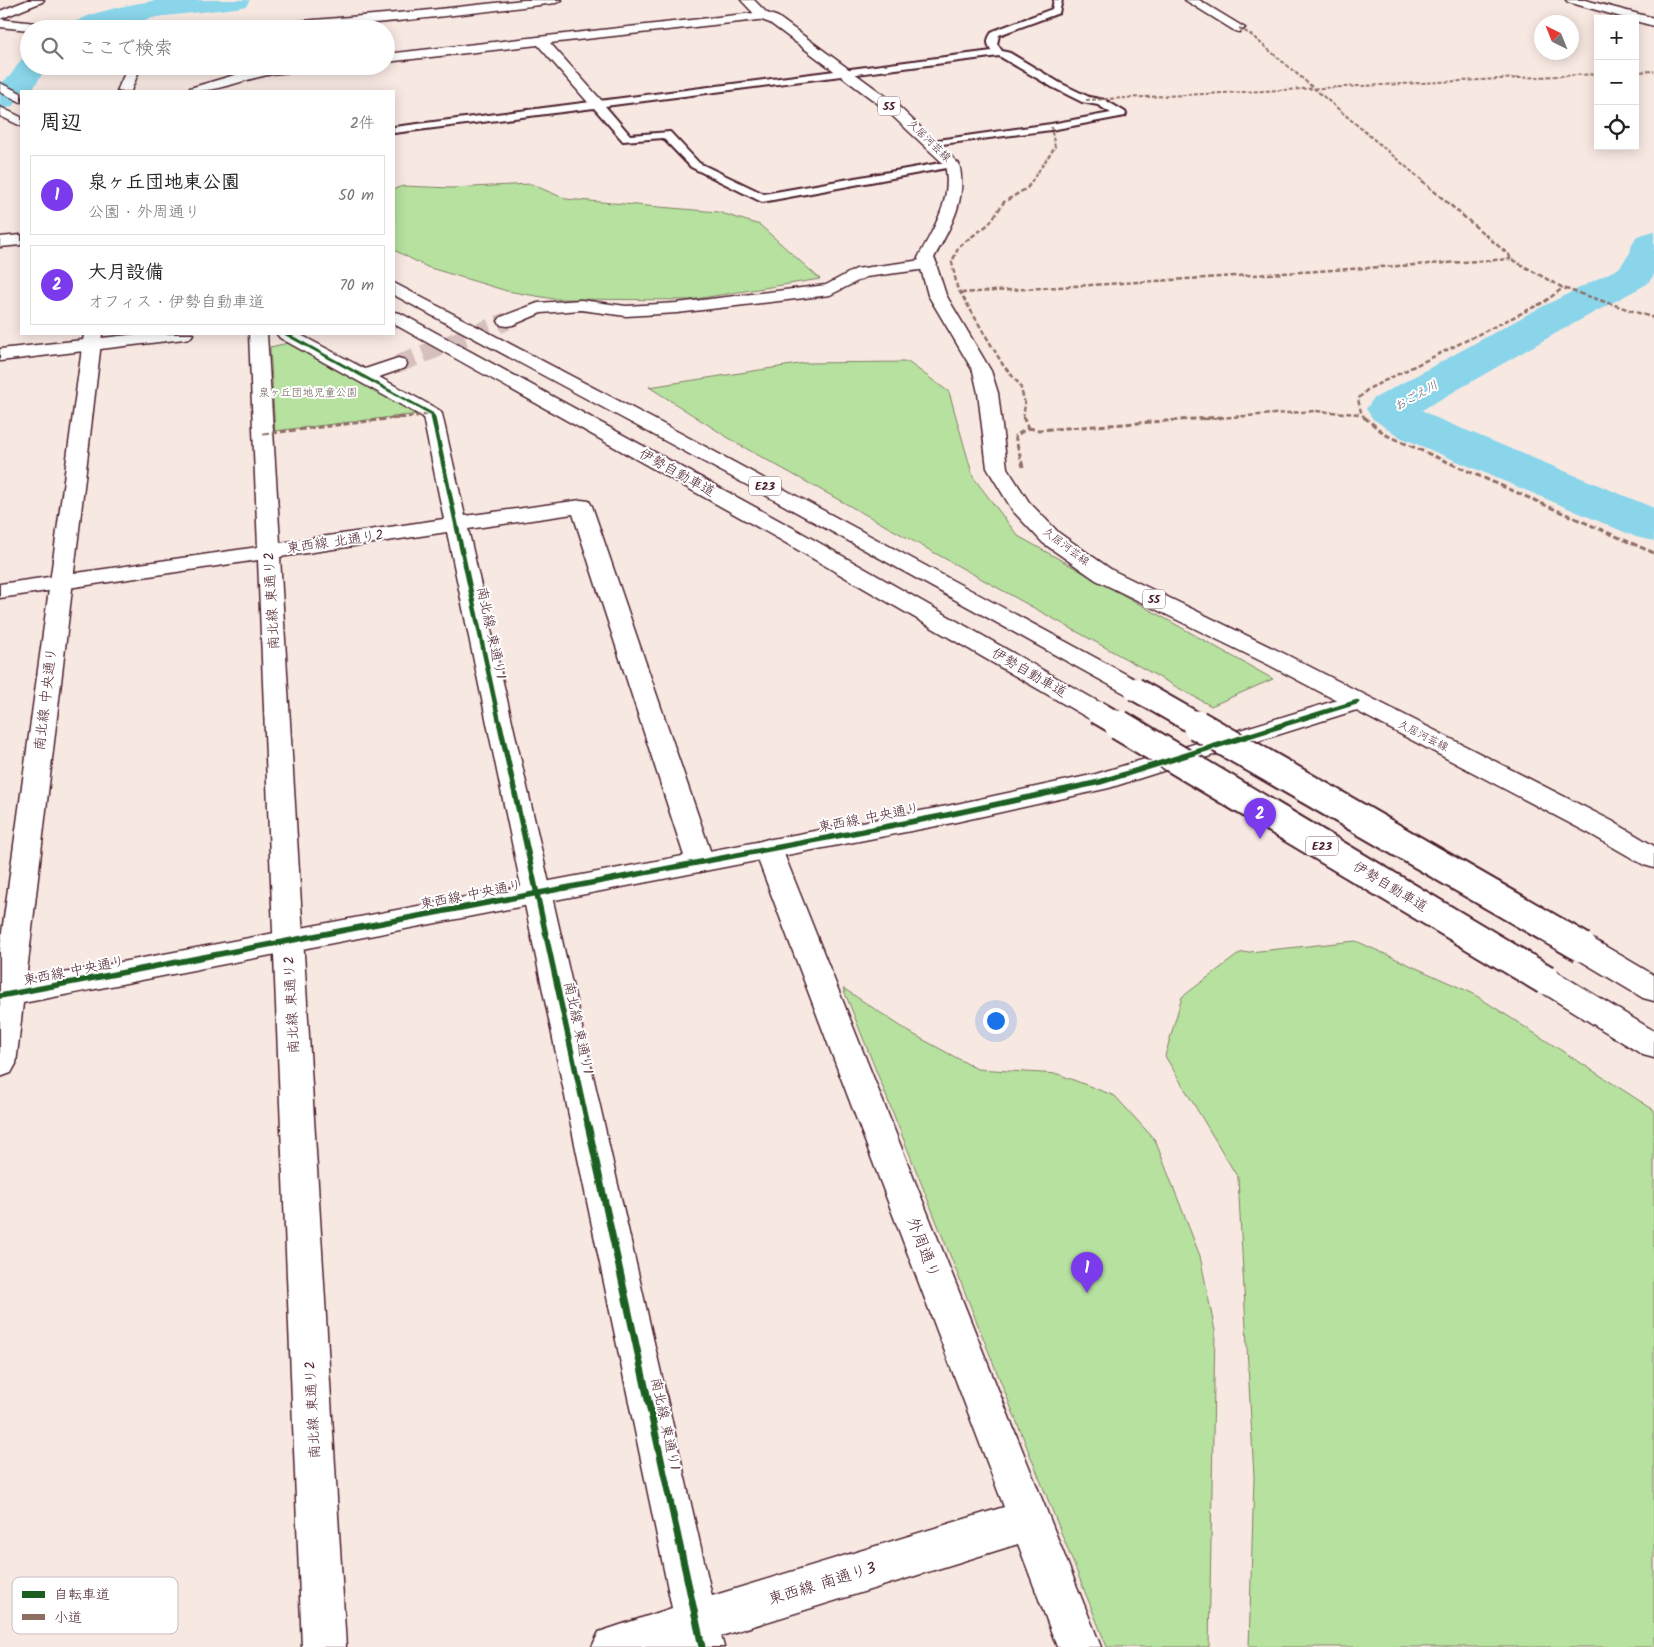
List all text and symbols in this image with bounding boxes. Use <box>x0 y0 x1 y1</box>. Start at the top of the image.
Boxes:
north arrow <box>1534 15 1579 60</box>
map controls <box>1594 15 1639 150</box>
button: + <box>1594 15 1639 60</box>
search box <box>20 20 395 75</box>
icon: search <box>38 34 66 62</box>
text: ここで検索 <box>78 34 173 64</box>
button: − <box>1594 60 1639 105</box>
road number: 55 <box>878 96 900 115</box>
button: locate <box>1594 105 1639 150</box>
text: 周辺 <box>40 107 82 140</box>
text: 2件 <box>350 111 375 136</box>
street label: 久居河芸線 <box>903 115 955 167</box>
text: 泉ヶ丘団地東公園 <box>88 168 240 198</box>
text: 1 <box>55 183 59 208</box>
text: 50 m <box>338 183 374 208</box>
text: 公園 · 外周通り <box>88 200 201 225</box>
text: 大月設備 <box>88 258 164 288</box>
text: 2 <box>52 273 62 298</box>
text: 70 m <box>339 273 374 298</box>
text: オフィス · 伊勢自動車道 <box>88 290 265 315</box>
water label: おごえ川 <box>1390 376 1442 416</box>
park label: 泉ヶ丘団地児童公園 <box>259 384 358 402</box>
street label: 伊勢自動車道 <box>635 443 719 503</box>
road number: E23 <box>749 476 781 496</box>
street label: 久居河芸線 <box>1039 523 1093 571</box>
street label: 東西線 北通り2 <box>285 524 385 560</box>
street label: 南北線 東通り2 <box>258 552 286 650</box>
street label: 南北線 東通り1 <box>470 585 512 681</box>
road number: 55 <box>1143 590 1165 608</box>
street label: 伊勢自動車道 <box>987 642 1071 704</box>
street label: 南北線 中央通り <box>29 646 63 752</box>
street label: 久居河芸線 <box>1394 715 1452 757</box>
street label: 東西線 中央通り <box>816 797 922 839</box>
pin: 2 <box>1244 798 1276 839</box>
road number: E23 <box>1306 836 1338 856</box>
street label: 伊勢自動車道 <box>1348 856 1432 918</box>
street label: 東西線 中央通り <box>418 874 524 916</box>
street label: 東西線 中央通り <box>21 950 127 992</box>
street label: 南北線 東通り2 <box>278 956 306 1054</box>
street label: 南北線 東通り1 <box>557 980 599 1076</box>
your location <box>983 1008 1009 1034</box>
street label: 外周通り <box>900 1214 946 1282</box>
pin: 1 <box>1071 1252 1103 1293</box>
street label: 南北線 東通り2 <box>299 1361 327 1459</box>
street label: 南北線 東通り1 <box>644 1376 686 1472</box>
street label: 東西線 南通り3 <box>765 1556 879 1612</box>
legend <box>12 1577 178 1634</box>
text: 自転車道 <box>54 1584 110 1606</box>
text: 小道 <box>54 1607 82 1629</box>

